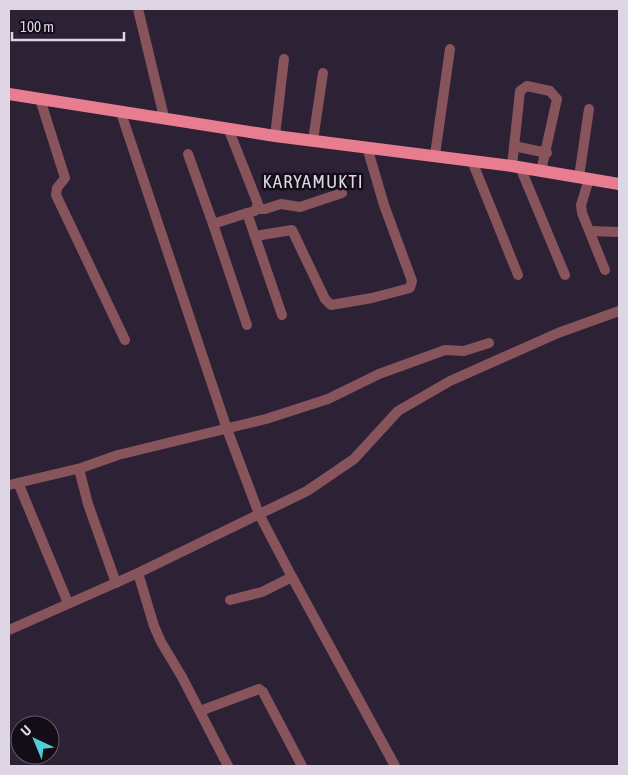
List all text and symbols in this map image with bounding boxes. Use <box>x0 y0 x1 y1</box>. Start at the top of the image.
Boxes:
scale bar <box>12 10 125 42</box>
text: 100 m <box>20 18 54 35</box>
district label: KARYAMUKTI <box>262 170 364 192</box>
north arrow <box>10 715 60 765</box>
text: U <box>17 722 34 739</box>

